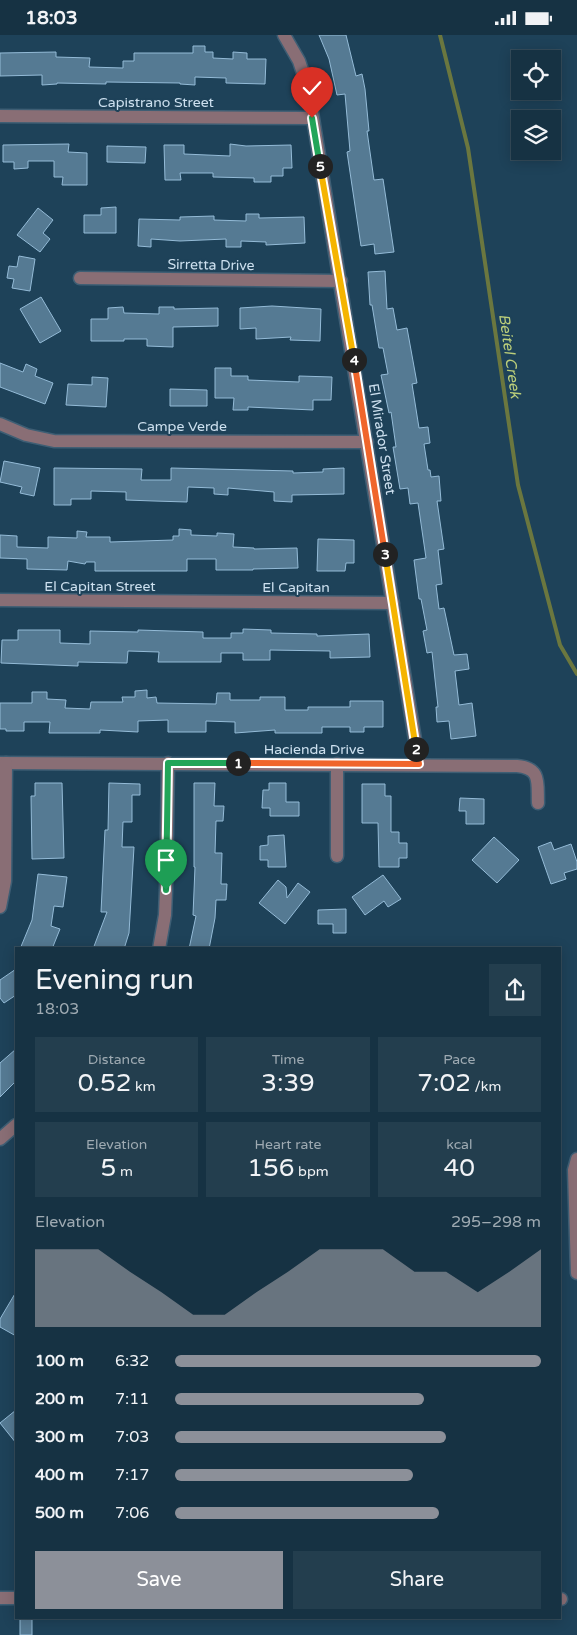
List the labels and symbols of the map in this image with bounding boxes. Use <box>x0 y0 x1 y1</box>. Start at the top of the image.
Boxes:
pin <box>291 67 333 118</box>
street label: Capistrano Street <box>98 94 215 111</box>
pin: 5 <box>308 153 332 179</box>
street label: Sirretta Drive <box>167 256 255 274</box>
water label: Beitel Creek <box>495 313 525 401</box>
pin: 4 <box>342 347 366 373</box>
street label: El Mirador Street <box>365 382 399 497</box>
street label: Campe Verde <box>137 418 227 435</box>
pin: 3 <box>372 541 398 567</box>
street label: El Capitan Street <box>44 578 156 595</box>
street label: El Capitan <box>262 579 330 596</box>
pin: 2 <box>404 737 428 761</box>
street label: Hacienda Drive <box>264 741 364 758</box>
pin: 1 <box>226 751 250 775</box>
pin <box>145 839 187 890</box>

